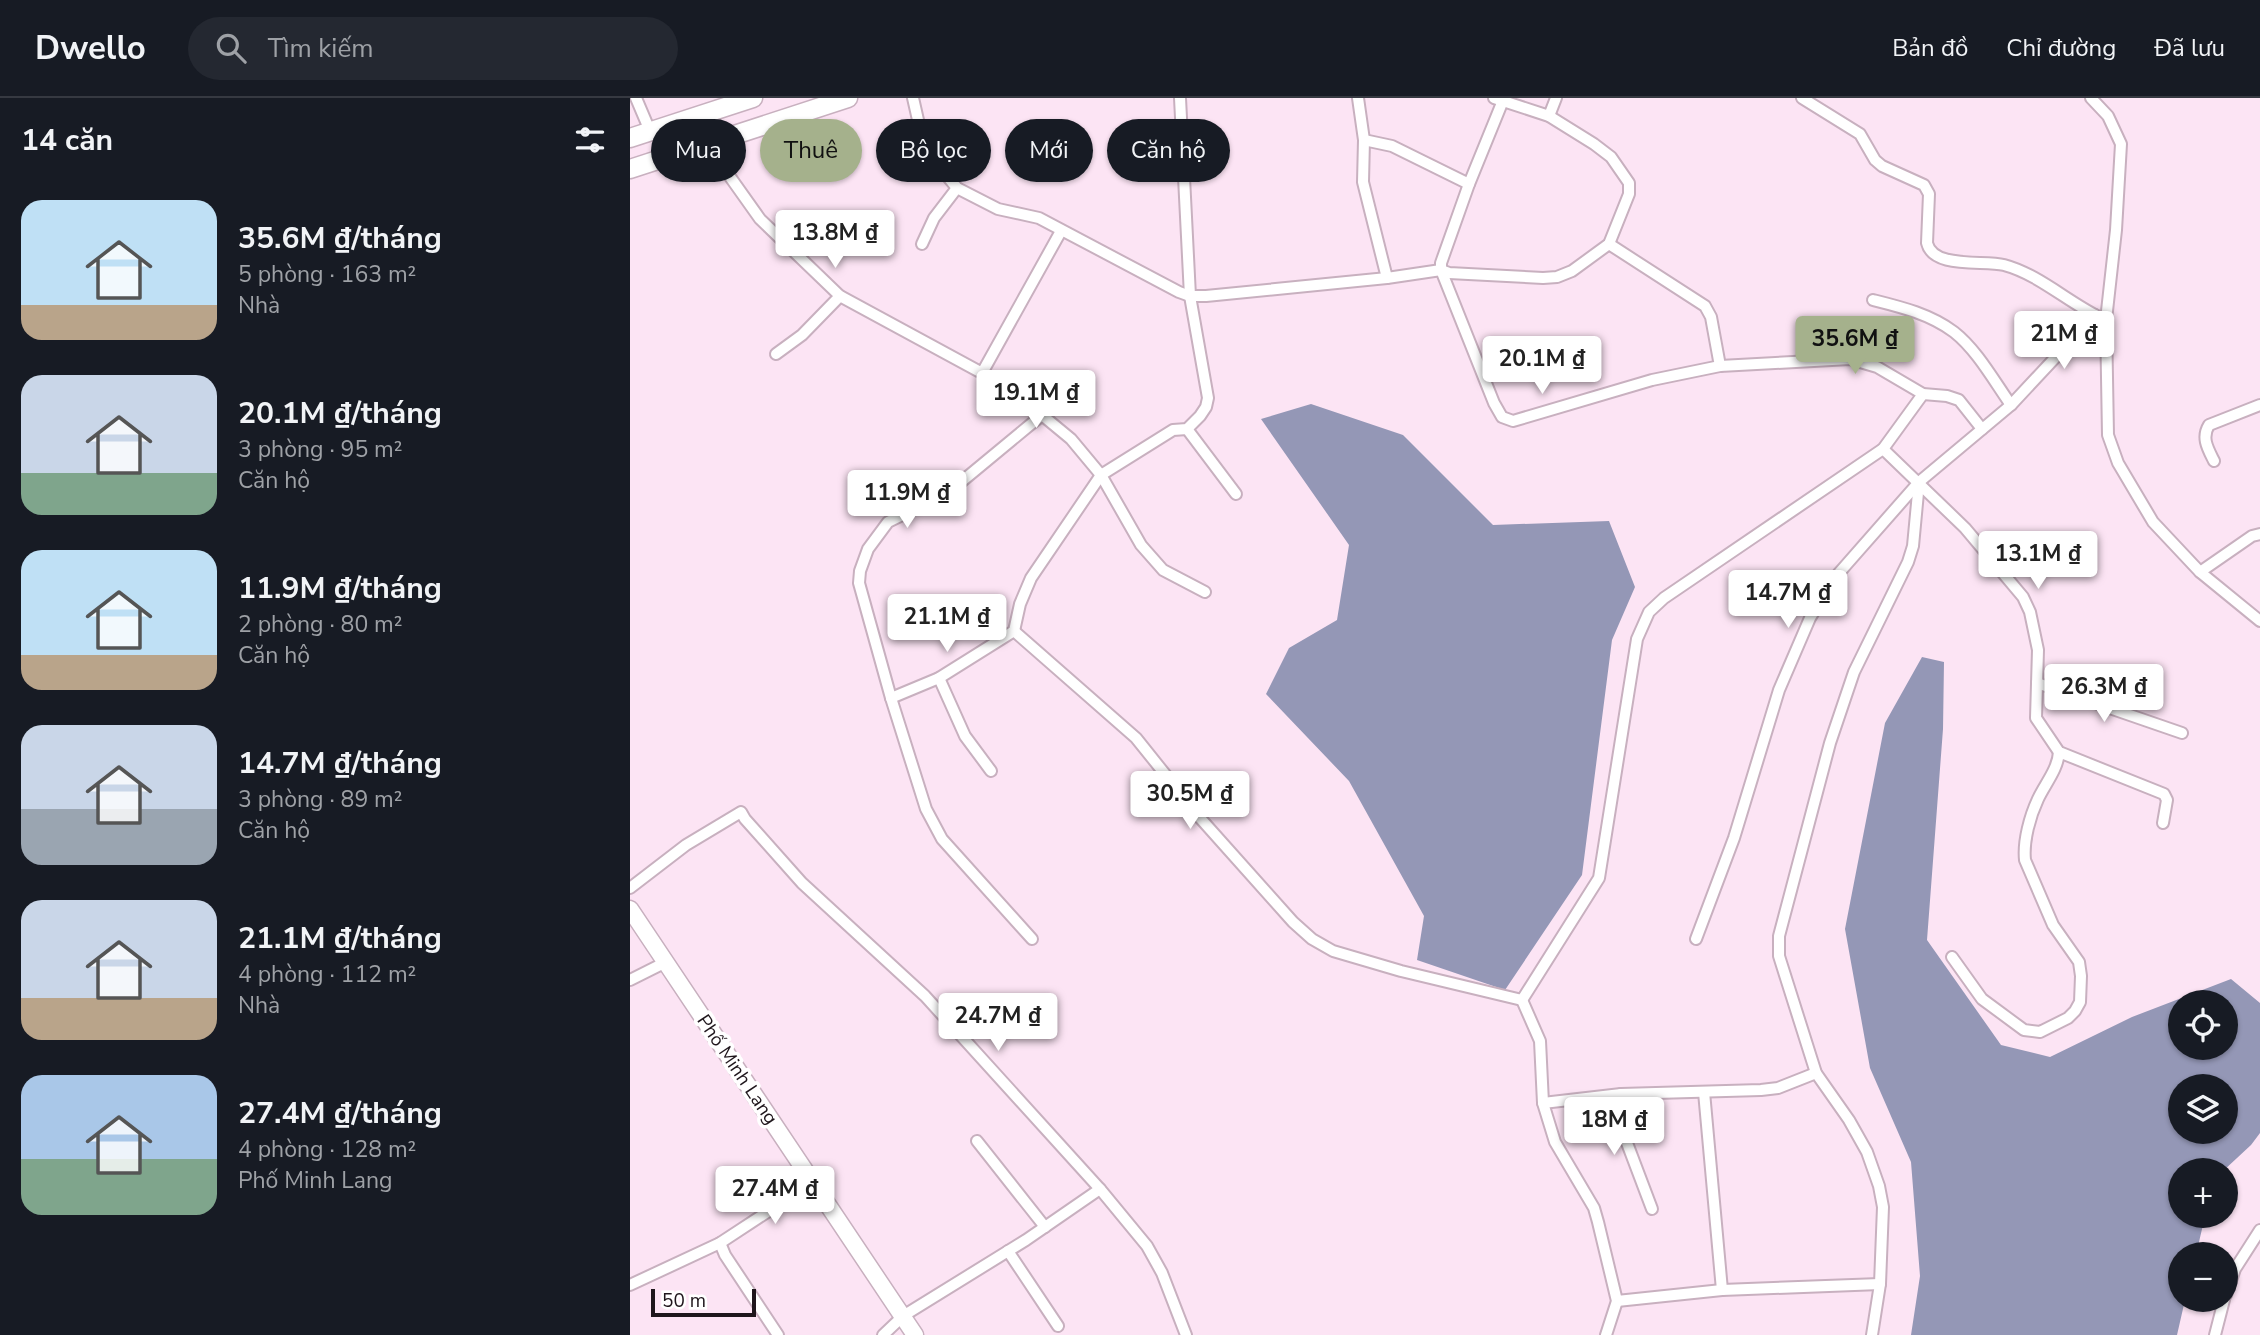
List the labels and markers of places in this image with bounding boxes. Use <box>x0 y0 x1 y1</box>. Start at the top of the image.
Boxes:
pin: 13.8M ₫ <box>770 211 900 270</box>
pin: 21M ₫ <box>2015 312 2113 371</box>
pin: 35.6M ₫ <box>1790 316 1920 376</box>
pin: 20.1M ₫ <box>1477 336 1607 396</box>
pin: 19.1M ₫ <box>971 370 1101 430</box>
pin: 11.9M ₫ <box>842 470 972 530</box>
pin: 13.1M ₫ <box>1973 532 2103 591</box>
pin: 14.7M ₫ <box>1723 570 1853 630</box>
pin: 21.1M ₫ <box>882 594 1012 654</box>
pin: 26.3M ₫ <box>2039 664 2169 724</box>
pin: 30.5M ₫ <box>1125 772 1255 831</box>
pin: 24.7M ₫ <box>933 993 1063 1053</box>
pin: 18M ₫ <box>1565 1098 1663 1157</box>
pin: 27.4M ₫ <box>710 1166 840 1226</box>

